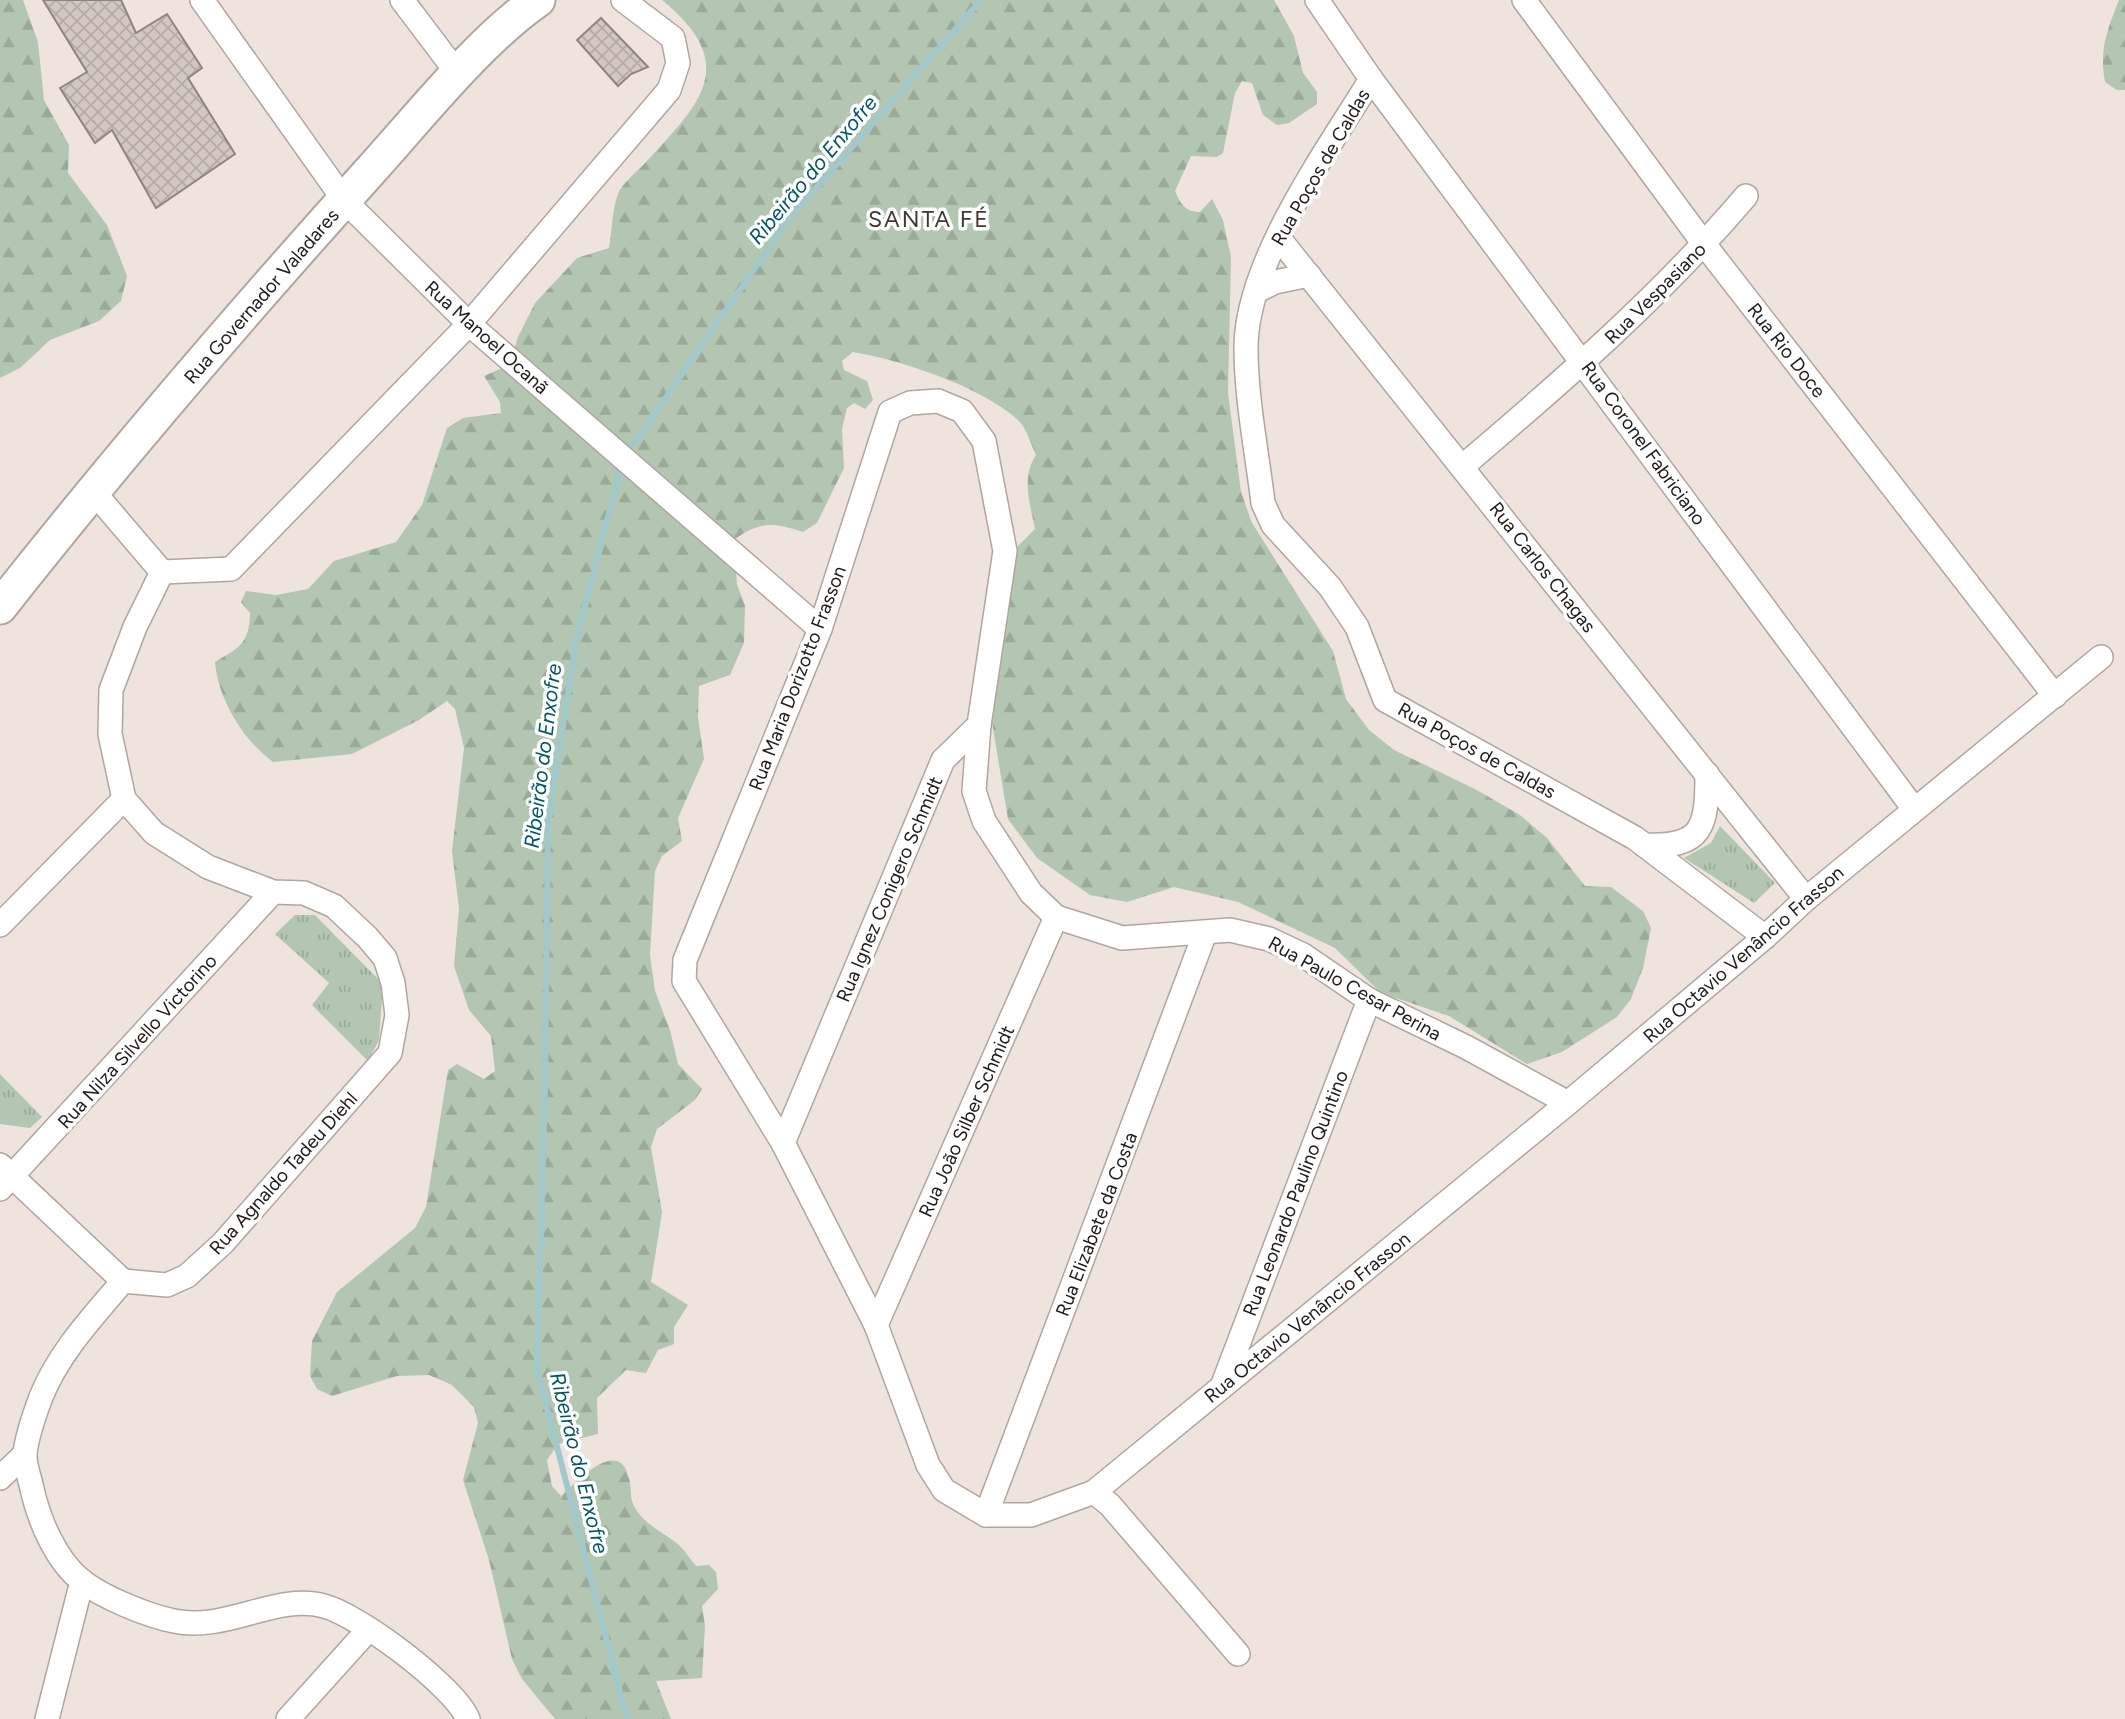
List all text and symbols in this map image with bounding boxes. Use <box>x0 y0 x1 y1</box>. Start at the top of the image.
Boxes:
street label: Rua Poços de Caldas <box>1266 85 1375 250</box>
water label: Ribeirão do Enxofre <box>743 90 882 249</box>
street label: Rua Governador Valadares <box>179 204 344 389</box>
district label: SANTA FÉ <box>868 205 990 233</box>
street label: Rua Vespasiano <box>1600 238 1711 349</box>
street label: Rua Manoel Ocanã <box>420 276 553 399</box>
street label: Rua Rio Doce <box>1743 298 1831 402</box>
street label: Rua Coronel Fabriciano <box>1576 357 1711 530</box>
street label: Rua Carlos Chagas <box>1485 498 1601 637</box>
street label: Rua Maria Dorizotto Frasson <box>744 563 851 794</box>
water label: Ribeirão do Enxofre <box>519 662 566 850</box>
street label: Rua Poços de Caldas <box>1394 697 1560 803</box>
street label: Rua Ignez Conigero Schmidt <box>831 773 948 1006</box>
street label: Rua Octavio Venâncio Frasson <box>1638 861 1848 1048</box>
street label: Rua Paulo Cesar Perina <box>1264 931 1445 1046</box>
street label: Rua Nilza Silvello Victorino <box>53 949 222 1133</box>
street label: Rua João Silber Schmidt <box>914 1022 1019 1221</box>
street label: Rua Leonardo Paulino Quintino <box>1238 1067 1353 1319</box>
street label: Rua Agnaldo Tadeu Diehl <box>204 1087 362 1259</box>
street label: Rua Elizabete da Costa <box>1051 1129 1142 1319</box>
street label: Rua Octavio Venâncio Frasson <box>1200 1227 1415 1408</box>
water label: Ribeirão do Enxofre <box>545 1370 614 1557</box>

